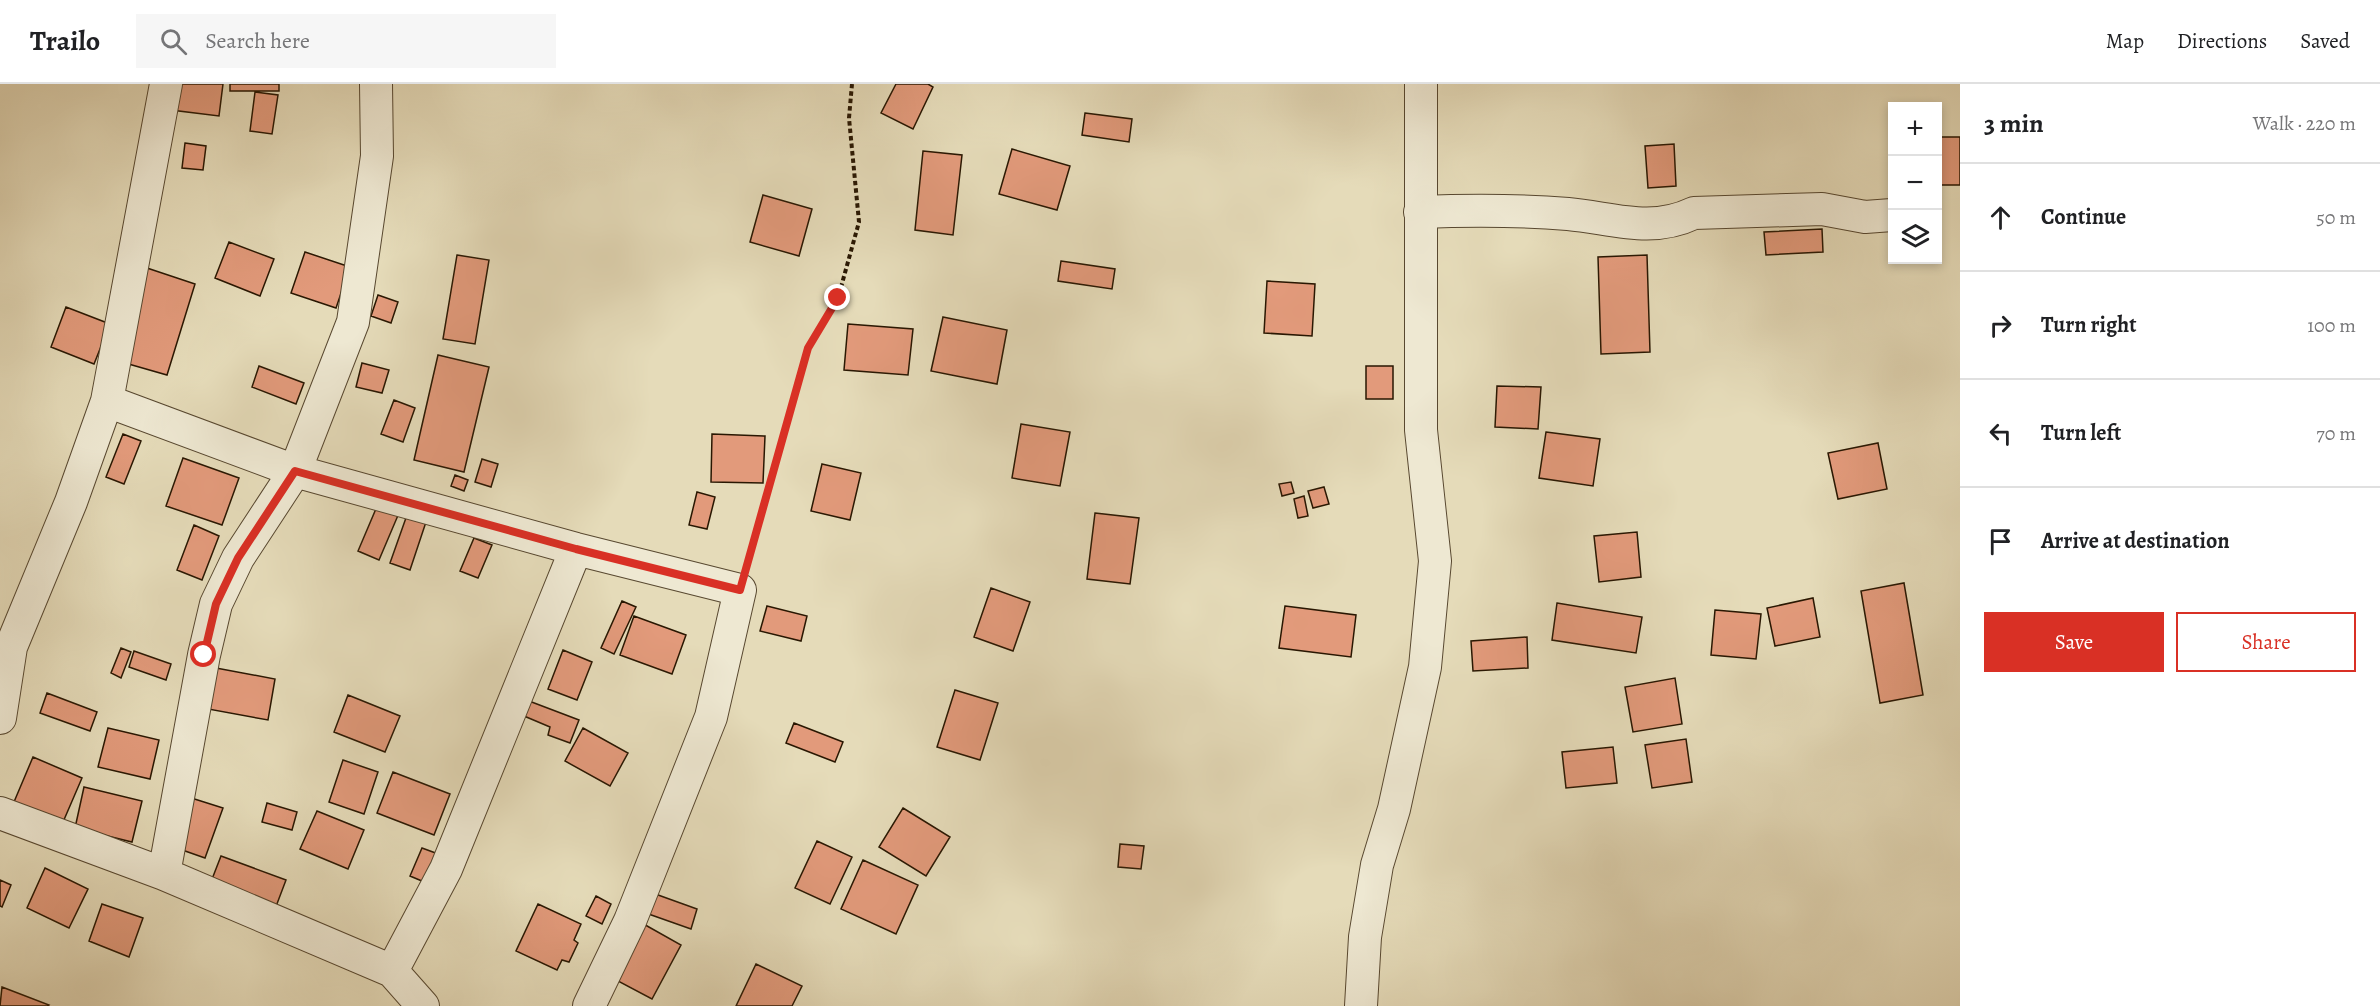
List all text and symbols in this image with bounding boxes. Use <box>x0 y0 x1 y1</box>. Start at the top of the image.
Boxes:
search box <box>136 14 556 68</box>
text: Trailo <box>30 22 100 60</box>
icon: search <box>157 25 190 58</box>
text: Search here <box>205 26 310 56</box>
text: Map <box>2106 27 2144 55</box>
text: Directions <box>2177 27 2267 55</box>
text: Saved <box>2300 27 2350 55</box>
map controls <box>1888 102 1942 264</box>
button: + <box>1888 102 1942 156</box>
text: 3 min <box>1984 106 2044 141</box>
text: Walk · 220 m <box>2253 110 2356 137</box>
button: − <box>1888 156 1942 210</box>
icon: ahead <box>1984 201 2017 234</box>
text: Continue <box>2041 202 2126 232</box>
text: 50 m <box>2316 204 2356 231</box>
button: layers <box>1888 210 1942 264</box>
route end <box>824 284 850 310</box>
icon: right <box>1984 309 2017 342</box>
text: Turn right <box>2041 310 2137 340</box>
text: 100 m <box>2307 312 2356 339</box>
icon: left <box>1984 417 2017 450</box>
text: Turn left <box>2041 418 2121 448</box>
text: 70 m <box>2316 420 2356 447</box>
icon: arrive <box>1984 525 2017 558</box>
text: Arrive at destination <box>2041 526 2230 556</box>
button: Save <box>1984 612 2164 672</box>
button: Share <box>2176 612 2356 672</box>
route start <box>190 641 216 667</box>

